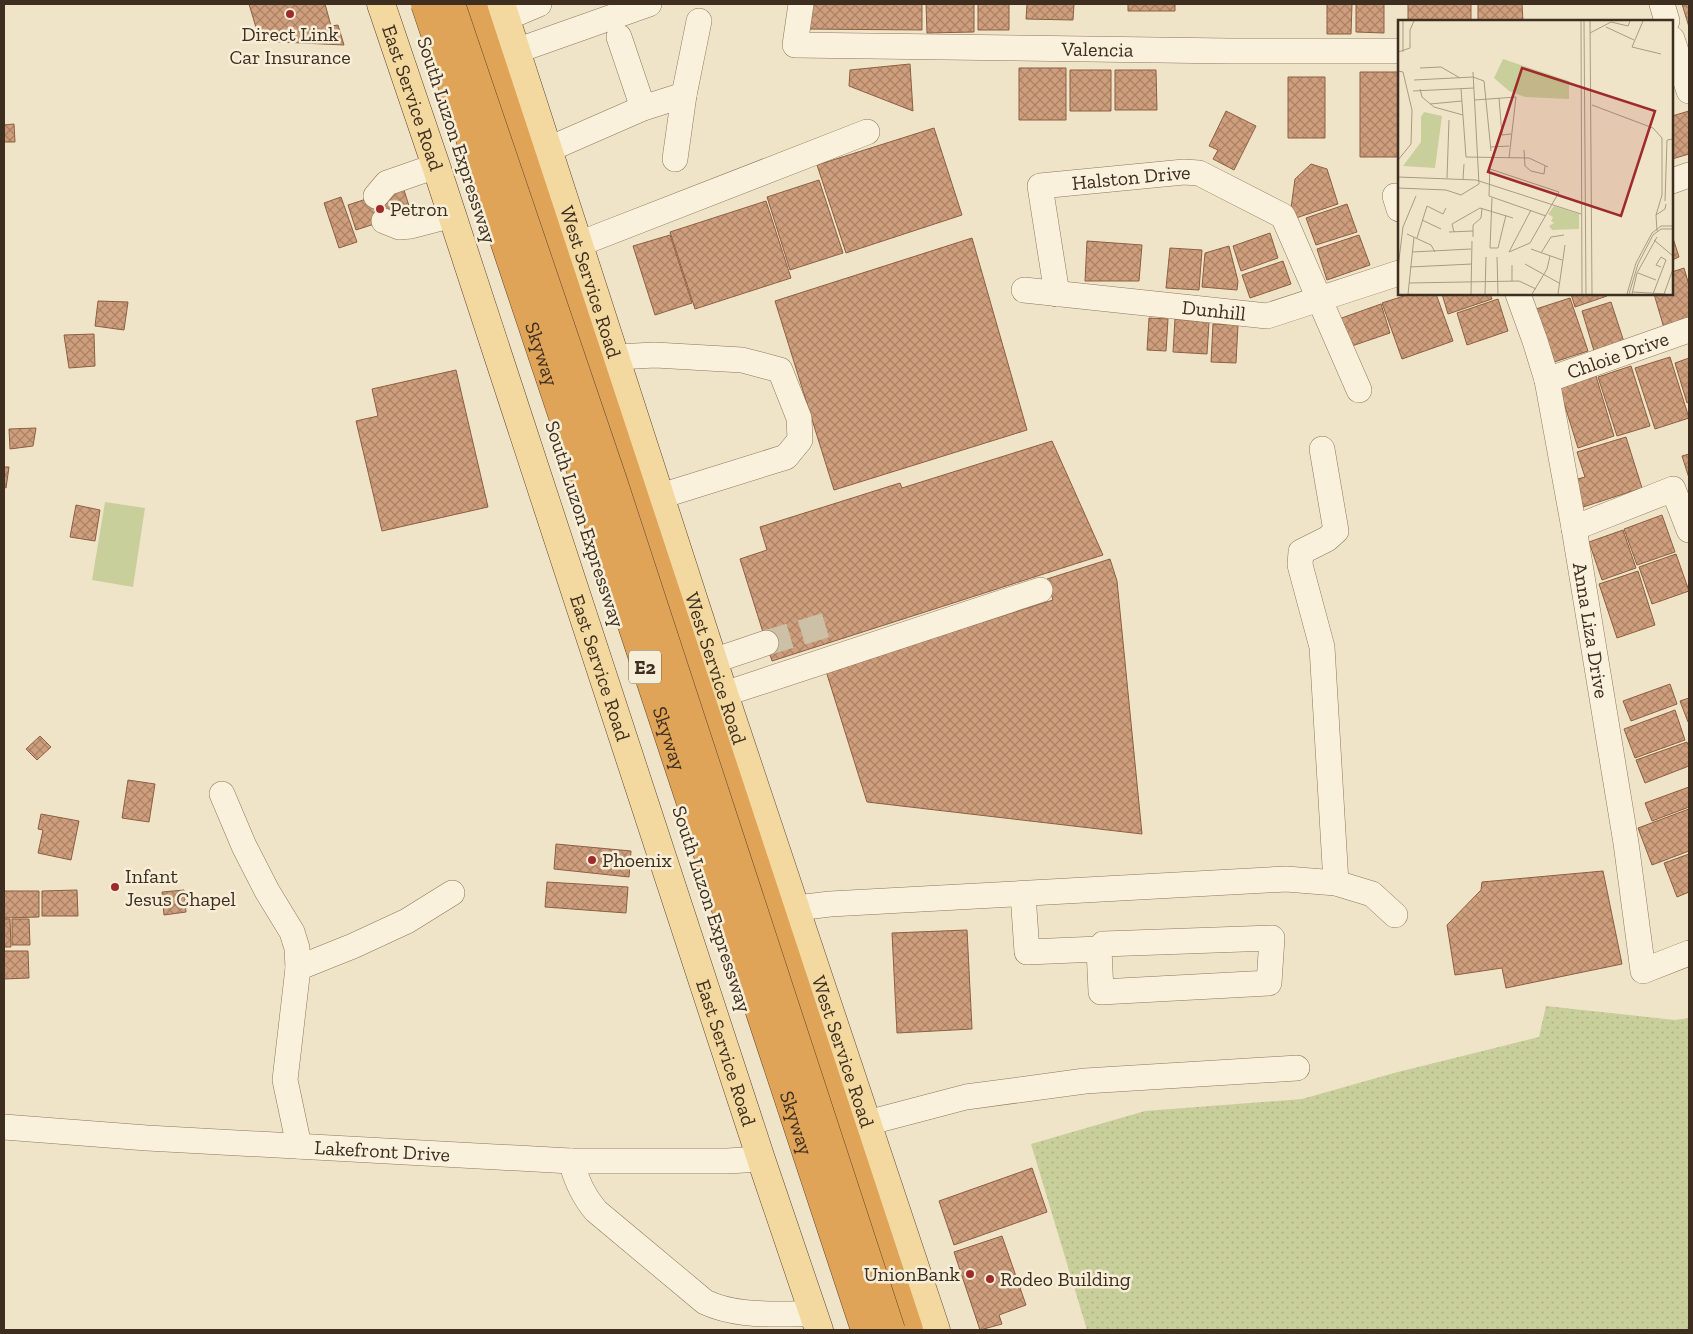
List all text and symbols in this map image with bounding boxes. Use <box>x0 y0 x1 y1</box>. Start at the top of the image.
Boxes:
marker: Direct Link Car Insurance <box>284 8 296 20</box>
inset map <box>1398 20 1673 295</box>
place label: Direct Link Car Insurance <box>229 22 351 69</box>
street label: East Service Road <box>377 22 449 174</box>
street label: South Luzon Expressway <box>412 34 502 247</box>
street label: Valencia <box>1060 37 1134 62</box>
street label: Halston Drive <box>1071 160 1192 195</box>
place label: Petron <box>390 197 449 221</box>
marker: Petron <box>374 203 386 215</box>
street label: West Service Road <box>555 203 627 361</box>
street label: Dunhill <box>1181 295 1247 326</box>
street label: Skyway <box>520 319 564 390</box>
street label: Chloie Drive <box>1564 326 1672 384</box>
street label: South Luzon Expressway <box>540 418 630 631</box>
street label: Anna Liza Drive <box>1568 561 1614 700</box>
street label: West Service Road <box>680 589 752 747</box>
street label: East Service Road <box>565 591 635 744</box>
road number: E2 <box>629 650 661 684</box>
street label: Skyway <box>648 703 691 774</box>
street label: South Luzon Expressway <box>667 803 757 1016</box>
place label: Phoenix <box>602 848 672 872</box>
marker: Phoenix <box>586 854 598 866</box>
place label: Infant Jesus Chapel <box>125 864 236 911</box>
marker: Infant Jesus Chapel <box>109 881 121 893</box>
street label: West Service Road <box>807 973 880 1130</box>
street label: East Service Road <box>691 976 761 1129</box>
street label: Skyway <box>775 1088 819 1159</box>
street label: Lakefront Drive <box>314 1135 451 1166</box>
place label: UnionBank <box>864 1262 961 1286</box>
place label: Rodeo Building <box>1000 1267 1131 1291</box>
marker: UnionBank <box>964 1268 976 1280</box>
marker: Rodeo Building <box>984 1273 996 1285</box>

